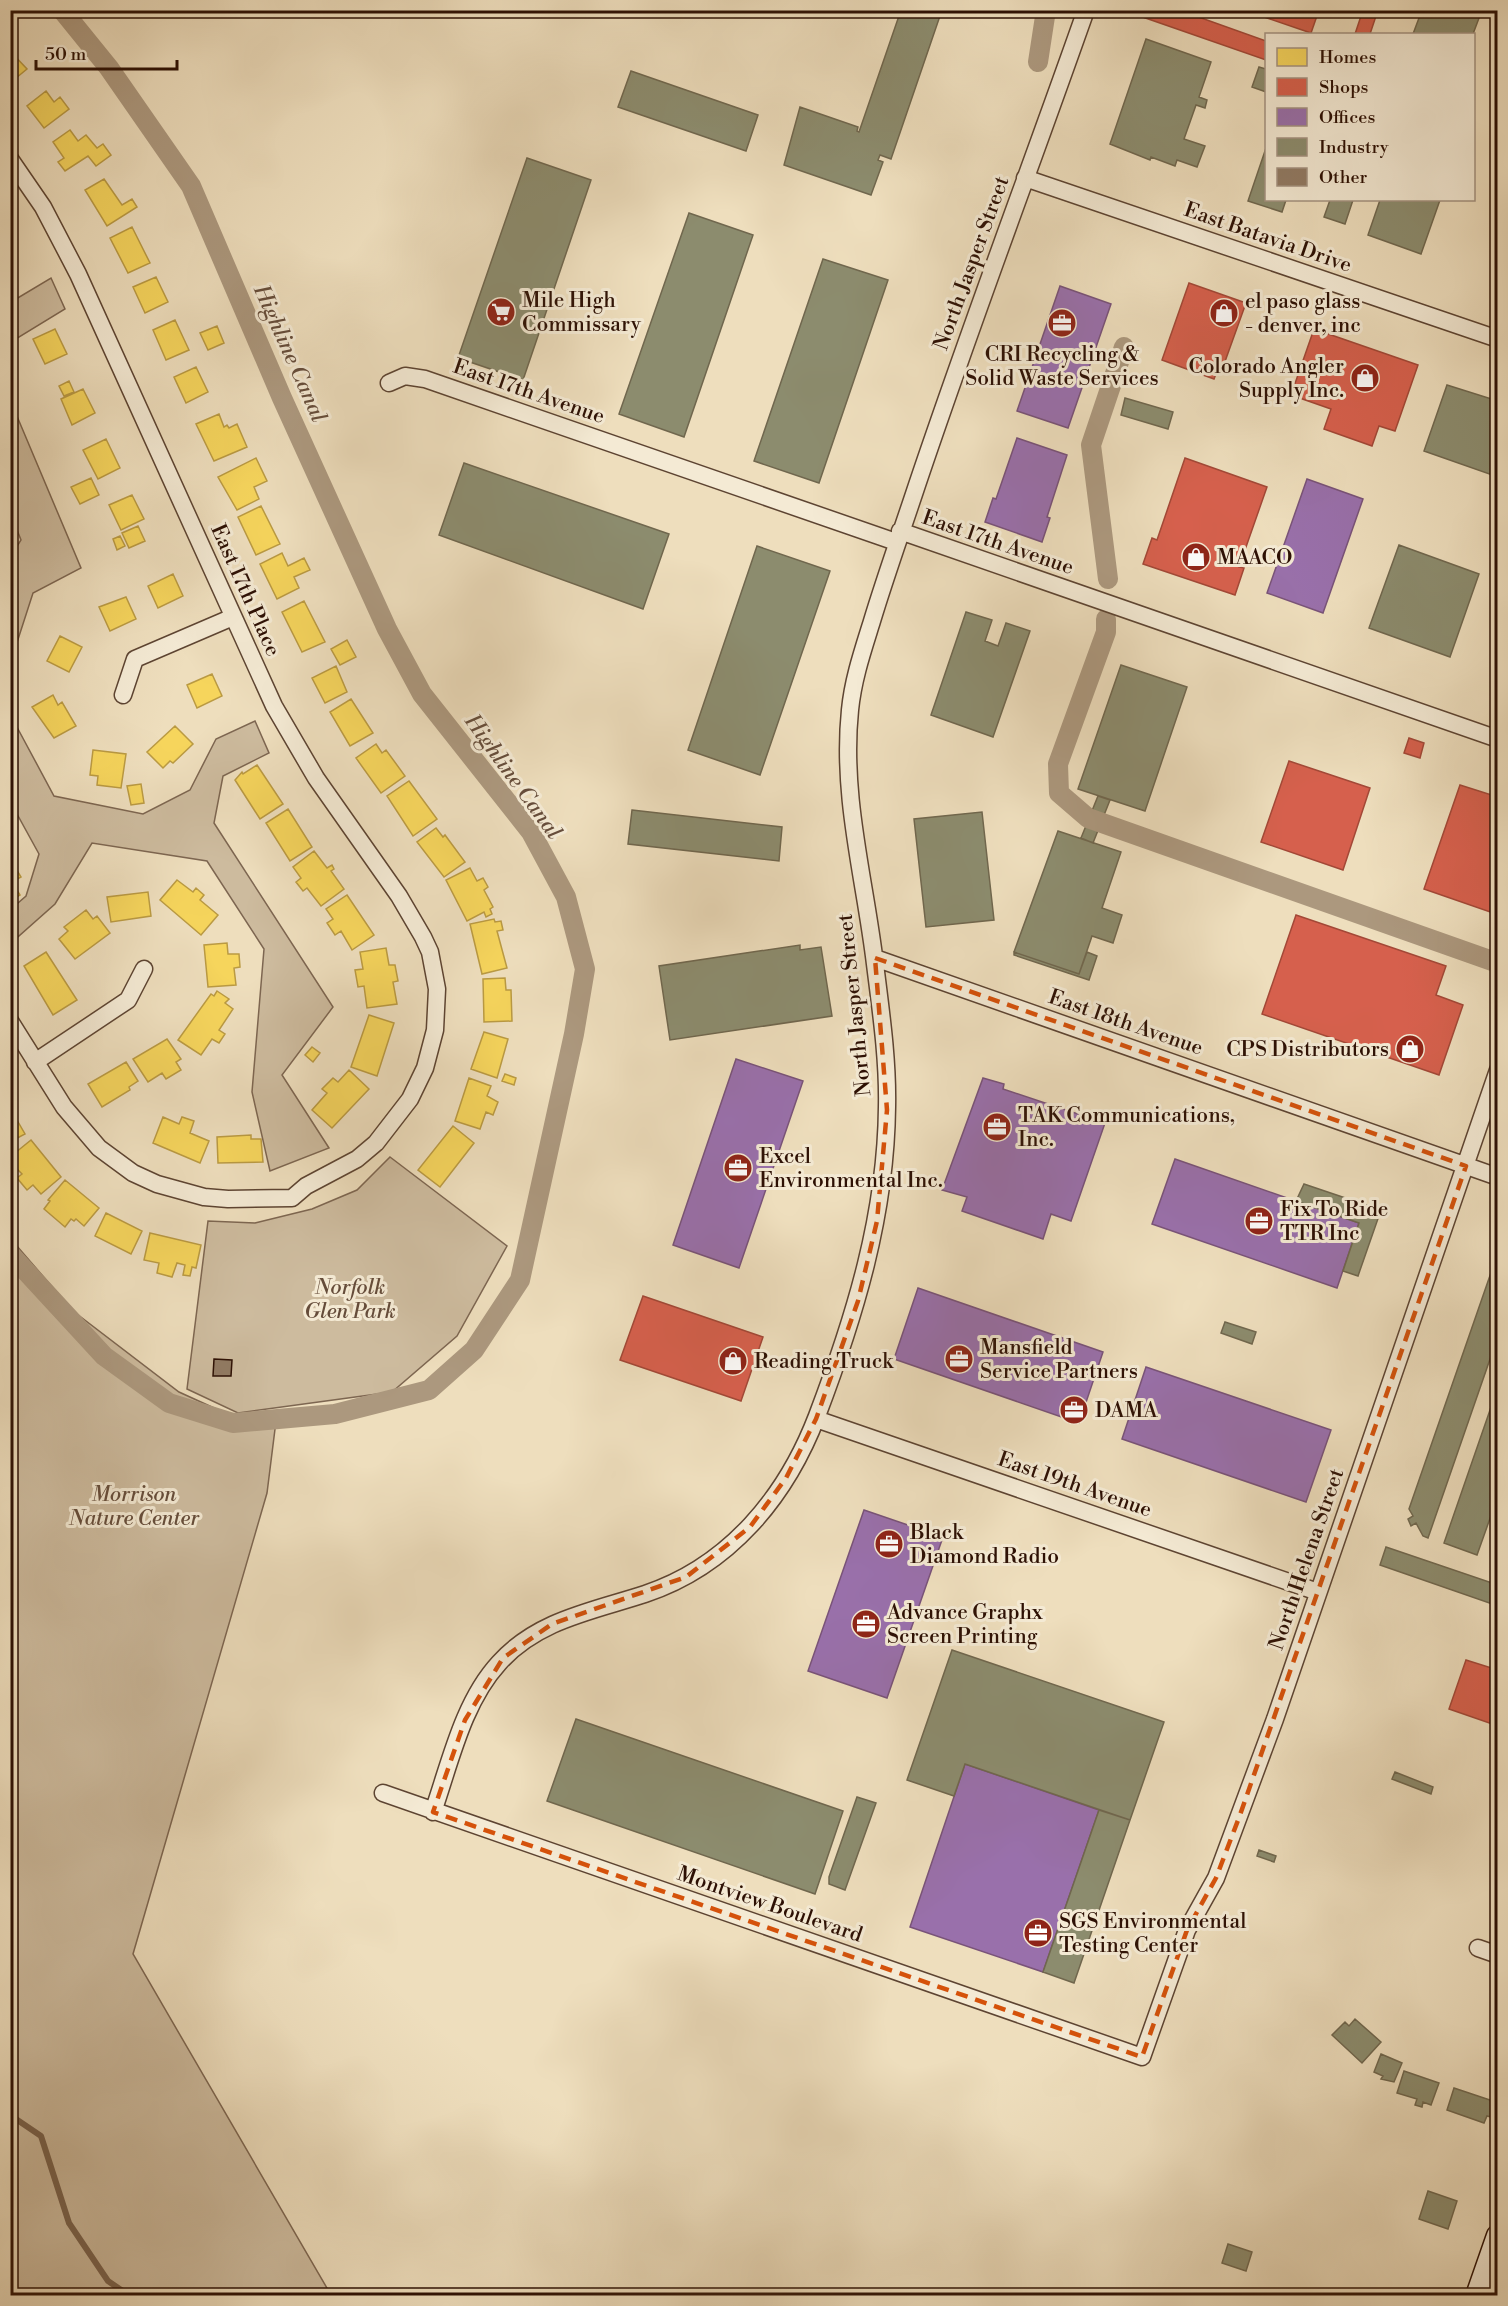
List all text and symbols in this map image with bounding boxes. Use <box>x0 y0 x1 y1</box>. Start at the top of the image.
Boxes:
scale bar <box>36 33 177 71</box>
legend <box>1265 33 1475 201</box>
text: 50 m <box>45 43 87 66</box>
text: Homes <box>1319 46 1376 69</box>
text: Shops <box>1319 76 1369 99</box>
text: Offices <box>1319 106 1375 129</box>
text: Industry <box>1319 136 1389 159</box>
text: Other <box>1319 166 1367 189</box>
street label: North Jasper Street <box>928 172 1016 354</box>
street label: East Batavia Drive <box>1180 197 1355 279</box>
water label: Highline Canal <box>247 280 332 427</box>
place label: Mile High Commissary <box>522 288 642 338</box>
place label: el paso glass - denver, inc <box>1245 289 1361 339</box>
supermarket icon: Mile High Commissary <box>485 296 517 328</box>
shop icon: el paso glass - denver, inc <box>1208 297 1240 329</box>
office icon: CRI Recycling & Solid Waste Services <box>1046 307 1078 339</box>
place label: CRI Recycling & Solid Waste Services <box>965 342 1159 392</box>
street label: East 17th Avenue <box>449 354 608 430</box>
place label: Colorado Angler Supply Inc. <box>1188 354 1344 404</box>
shop icon: Colorado Angler Supply Inc. <box>1349 362 1381 394</box>
street label: East 17th Avenue <box>918 505 1077 581</box>
street label: East 17th Place <box>204 520 286 660</box>
shop icon: MAACO <box>1180 541 1212 573</box>
place label: MAACO <box>1217 545 1292 571</box>
water label: Highline Canal <box>458 708 567 845</box>
street label: North Jasper Street <box>832 912 878 1097</box>
street label: East 18th Avenue <box>1045 984 1206 1062</box>
shop icon: CPS Distributors <box>1394 1033 1426 1065</box>
place label: CPS Distributors <box>1226 1037 1389 1063</box>
place label: TAK Communications, Inc. <box>1018 1103 1235 1153</box>
office icon: TAK Communications, Inc. <box>981 1111 1013 1143</box>
place label: Excel Environmental Inc. <box>759 1144 943 1194</box>
office icon: Excel Environmental Inc. <box>722 1152 754 1184</box>
place label: Fix To Ride TTR Inc <box>1280 1197 1388 1247</box>
office icon: Fix To Ride TTR Inc <box>1243 1205 1275 1237</box>
park label: Norfolk Glen Park <box>304 1275 396 1325</box>
place label: Mansfield Service Partners <box>980 1335 1138 1385</box>
office icon: Mansfield Service Partners <box>943 1343 975 1375</box>
shop icon: Reading Truck <box>717 1345 749 1377</box>
place label: Reading Truck <box>754 1349 894 1375</box>
office icon: DAMA <box>1058 1394 1090 1426</box>
place label: DAMA <box>1095 1398 1158 1424</box>
street label: East 19th Avenue <box>994 1446 1155 1523</box>
street label: North Helena Street <box>1264 1465 1350 1653</box>
park label: Morrison Nature Center <box>68 1482 200 1532</box>
place label: Black Diamond Radio <box>909 1520 1059 1570</box>
office icon: Black Diamond Radio <box>873 1528 905 1560</box>
place label: Advance Graphx Screen Printing <box>886 1600 1043 1650</box>
office icon: Advance Graphx Screen Printing <box>850 1608 882 1640</box>
street label: Montview Boulevard <box>674 1861 866 1949</box>
place label: SGS Environmental Testing Center <box>1059 1909 1246 1959</box>
office icon: SGS Environmental Testing Center <box>1022 1917 1054 1949</box>

